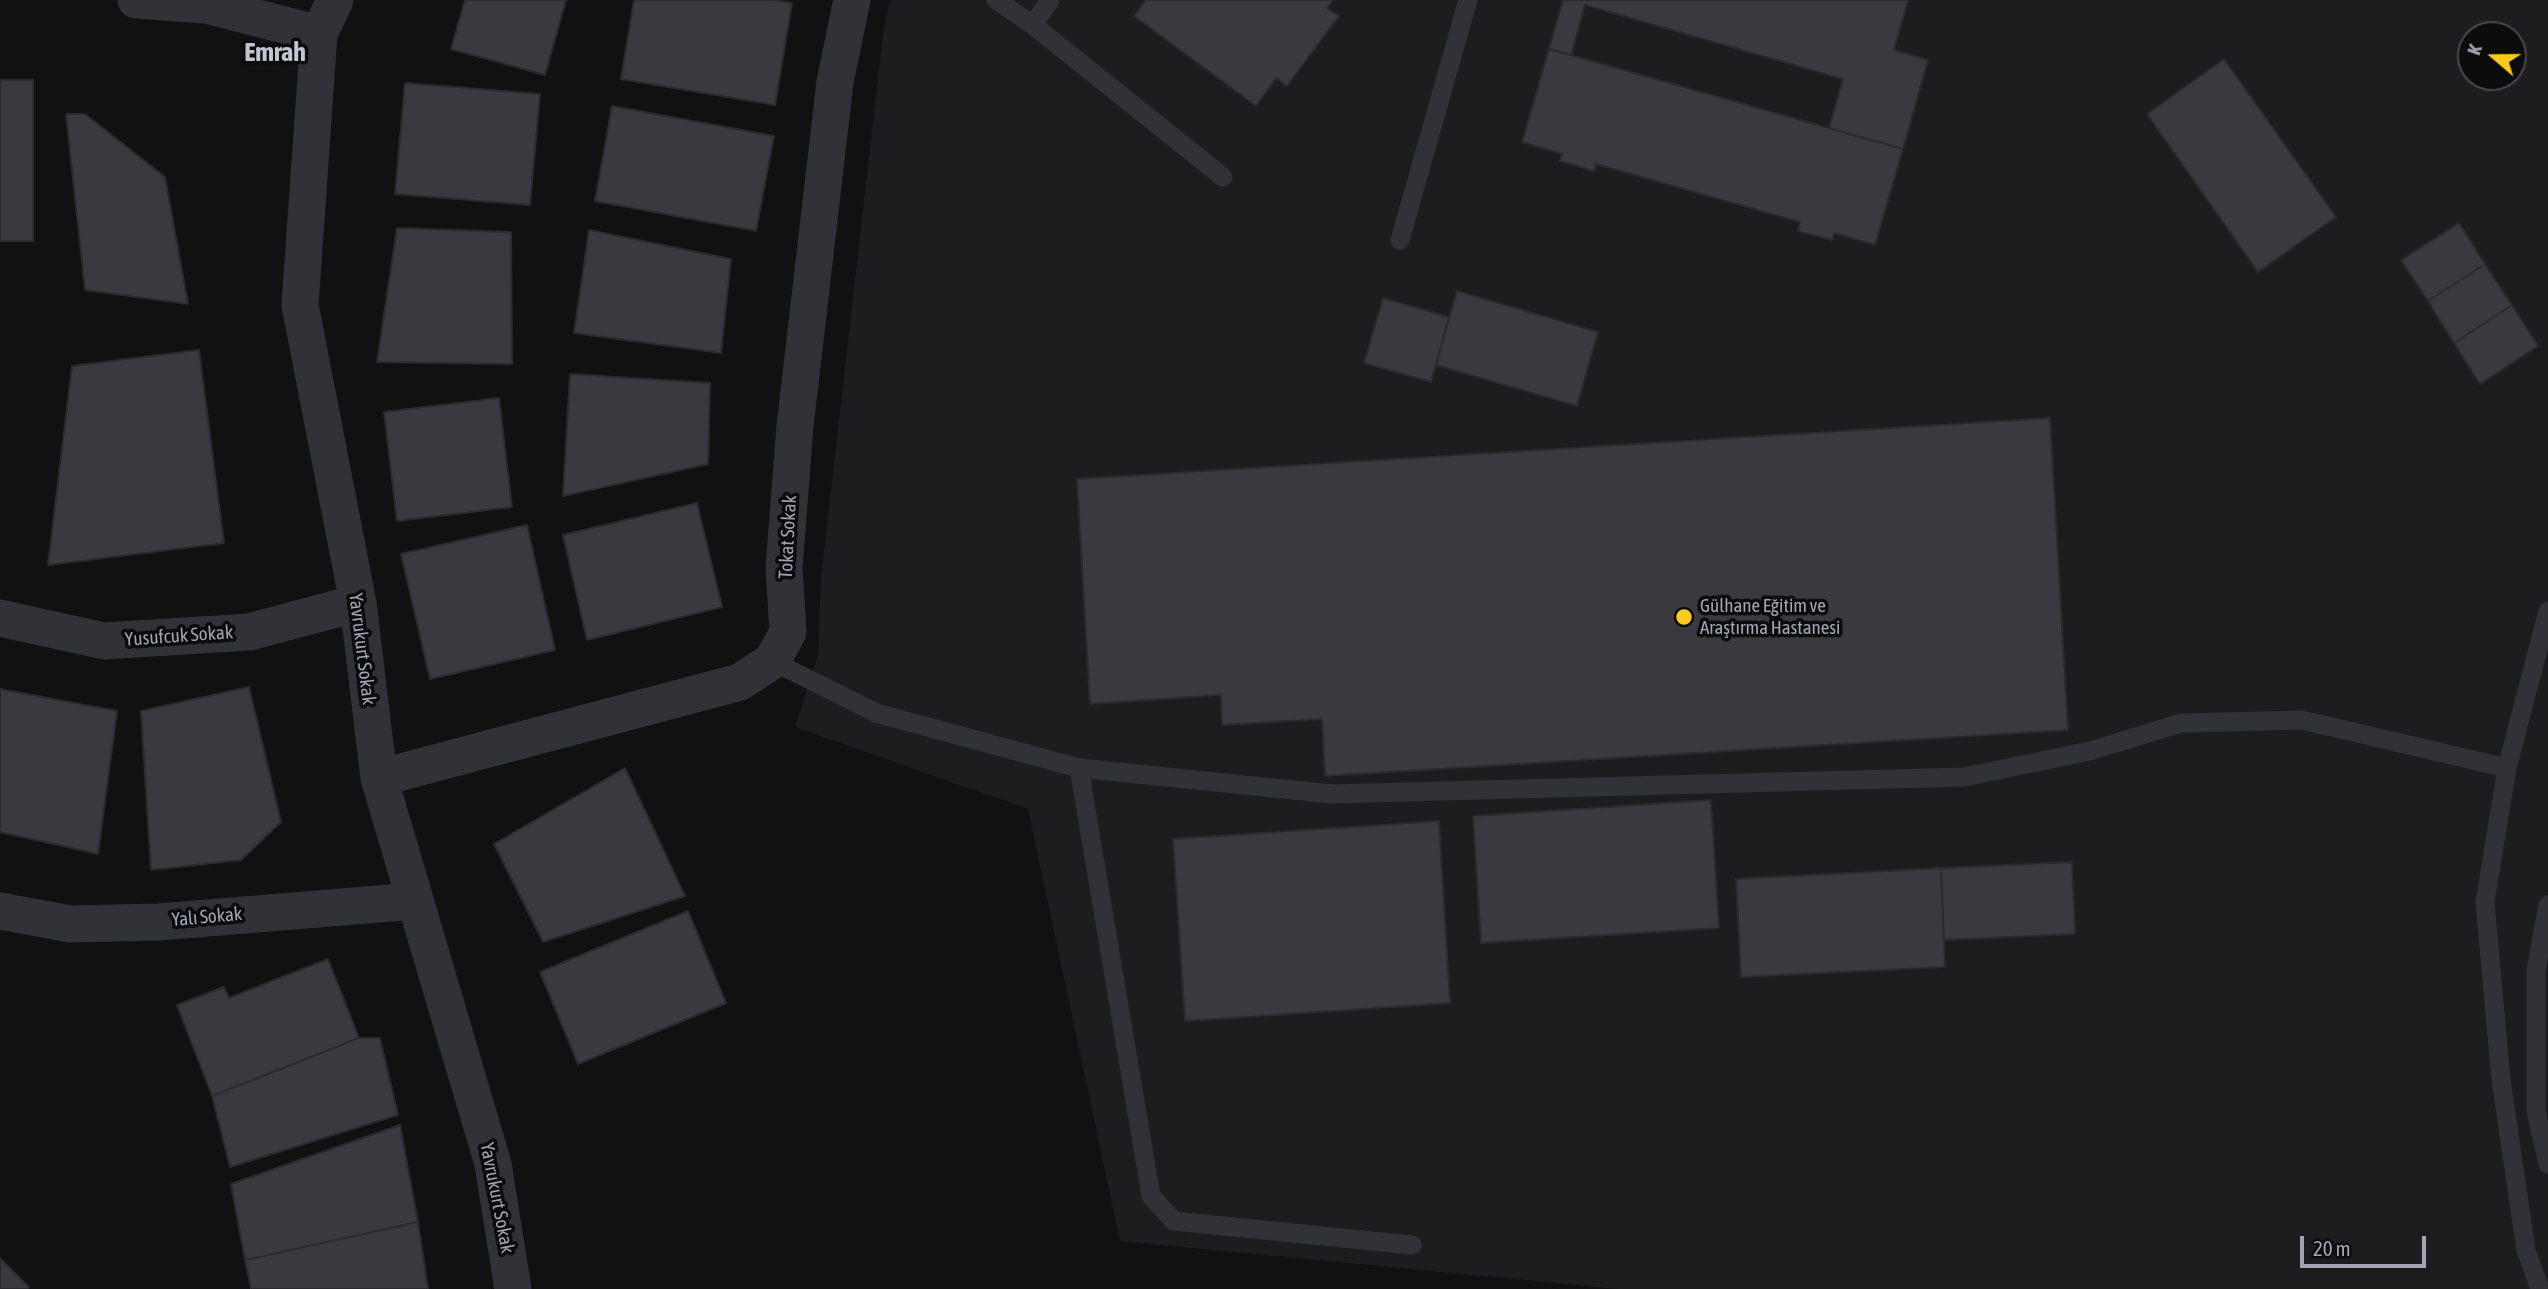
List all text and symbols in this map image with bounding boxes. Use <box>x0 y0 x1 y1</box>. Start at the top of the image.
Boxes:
north arrow <box>2457 21 2527 91</box>
district label: Emrah <box>244 37 306 69</box>
text: K <box>2462 41 2486 58</box>
street label: Tokat Sokak <box>774 495 802 579</box>
street label: Yavrukurt Sokak <box>344 592 380 706</box>
place label: Gülhane Eğitim ve Araştırma Hastanesi <box>1700 595 1840 639</box>
marker: Gülhane Eğitim ve Araştırma Hastanesi <box>1674 607 1694 627</box>
street label: Yusufcuk Sokak <box>124 621 234 651</box>
street label: Yalı Sokak <box>171 903 243 931</box>
street label: Yavrukurt Sokak <box>475 1141 519 1255</box>
scale bar <box>2303 1222 2429 1266</box>
text: 20 m <box>2313 1236 2351 1260</box>

